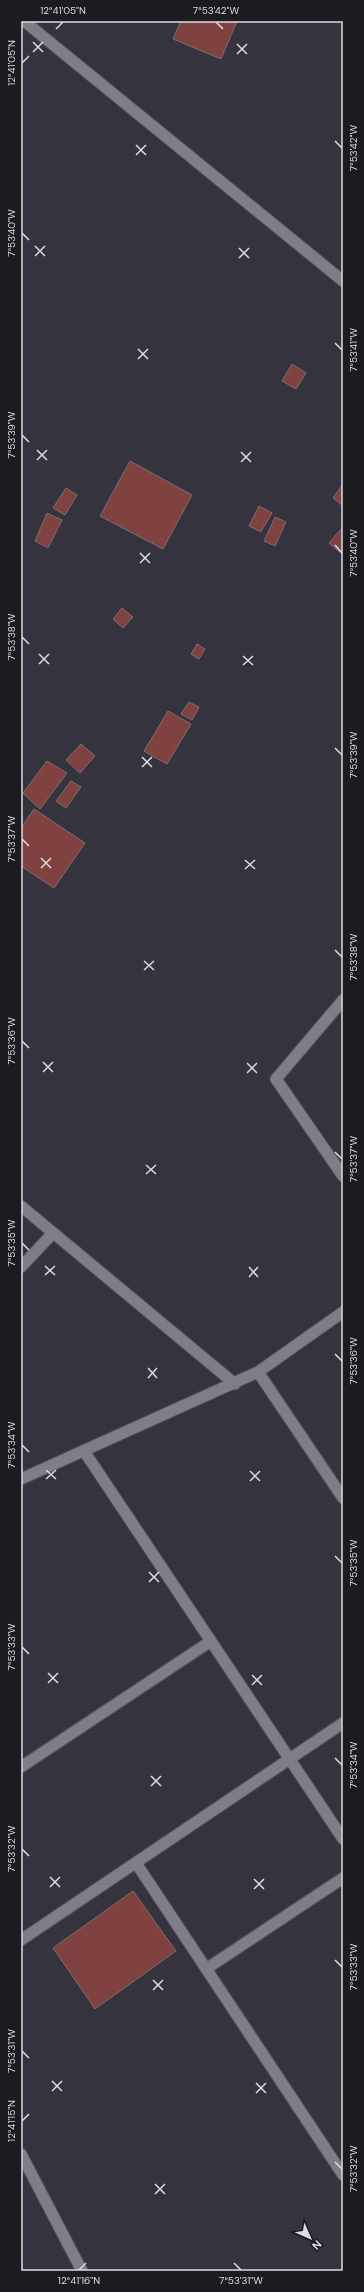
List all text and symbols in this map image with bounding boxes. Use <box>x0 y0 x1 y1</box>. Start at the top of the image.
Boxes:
text: 12°41'05"N <box>40 4 86 17</box>
text: 7°53'42"W <box>193 4 239 17</box>
text: 12°41'05"N <box>5 40 18 86</box>
text: 7°53'42"W <box>347 125 360 171</box>
text: 7°53'40"W <box>5 209 18 257</box>
text: 7°53'41"W <box>347 328 360 372</box>
text: 7°53'39"W <box>5 411 18 458</box>
text: 7°53'40"W <box>347 529 360 577</box>
text: 7°53'38"W <box>5 613 18 660</box>
text: 7°53'39"W <box>347 731 360 778</box>
text: 7°53'37"W <box>5 816 18 862</box>
text: 7°53'38"W <box>347 933 360 980</box>
text: 7°53'36"W <box>5 1017 18 1065</box>
text: 7°53'37"W <box>347 1136 360 1182</box>
text: 7°53'35"W <box>5 1219 18 1266</box>
text: 7°53'36"W <box>347 1337 360 1385</box>
text: 7°53'34"W <box>5 1421 18 1468</box>
text: 7°53'35"W <box>347 1539 360 1586</box>
text: 7°53'33"W <box>5 1623 18 1670</box>
text: 7°53'34"W <box>347 1741 360 1788</box>
text: 7°53'32"W <box>5 1825 18 1872</box>
text: 7°53'33"W <box>347 1943 360 1990</box>
text: 7°53'31"W <box>5 2029 18 2073</box>
text: 12°41'15"N <box>5 2100 18 2142</box>
text: 7°53'32"W <box>347 2145 360 2192</box>
north arrow <box>290 2218 330 2258</box>
text: N <box>309 2237 325 2253</box>
text: 12°41'16"N <box>58 2274 100 2287</box>
text: 7°53'31"W <box>219 2274 263 2287</box>

